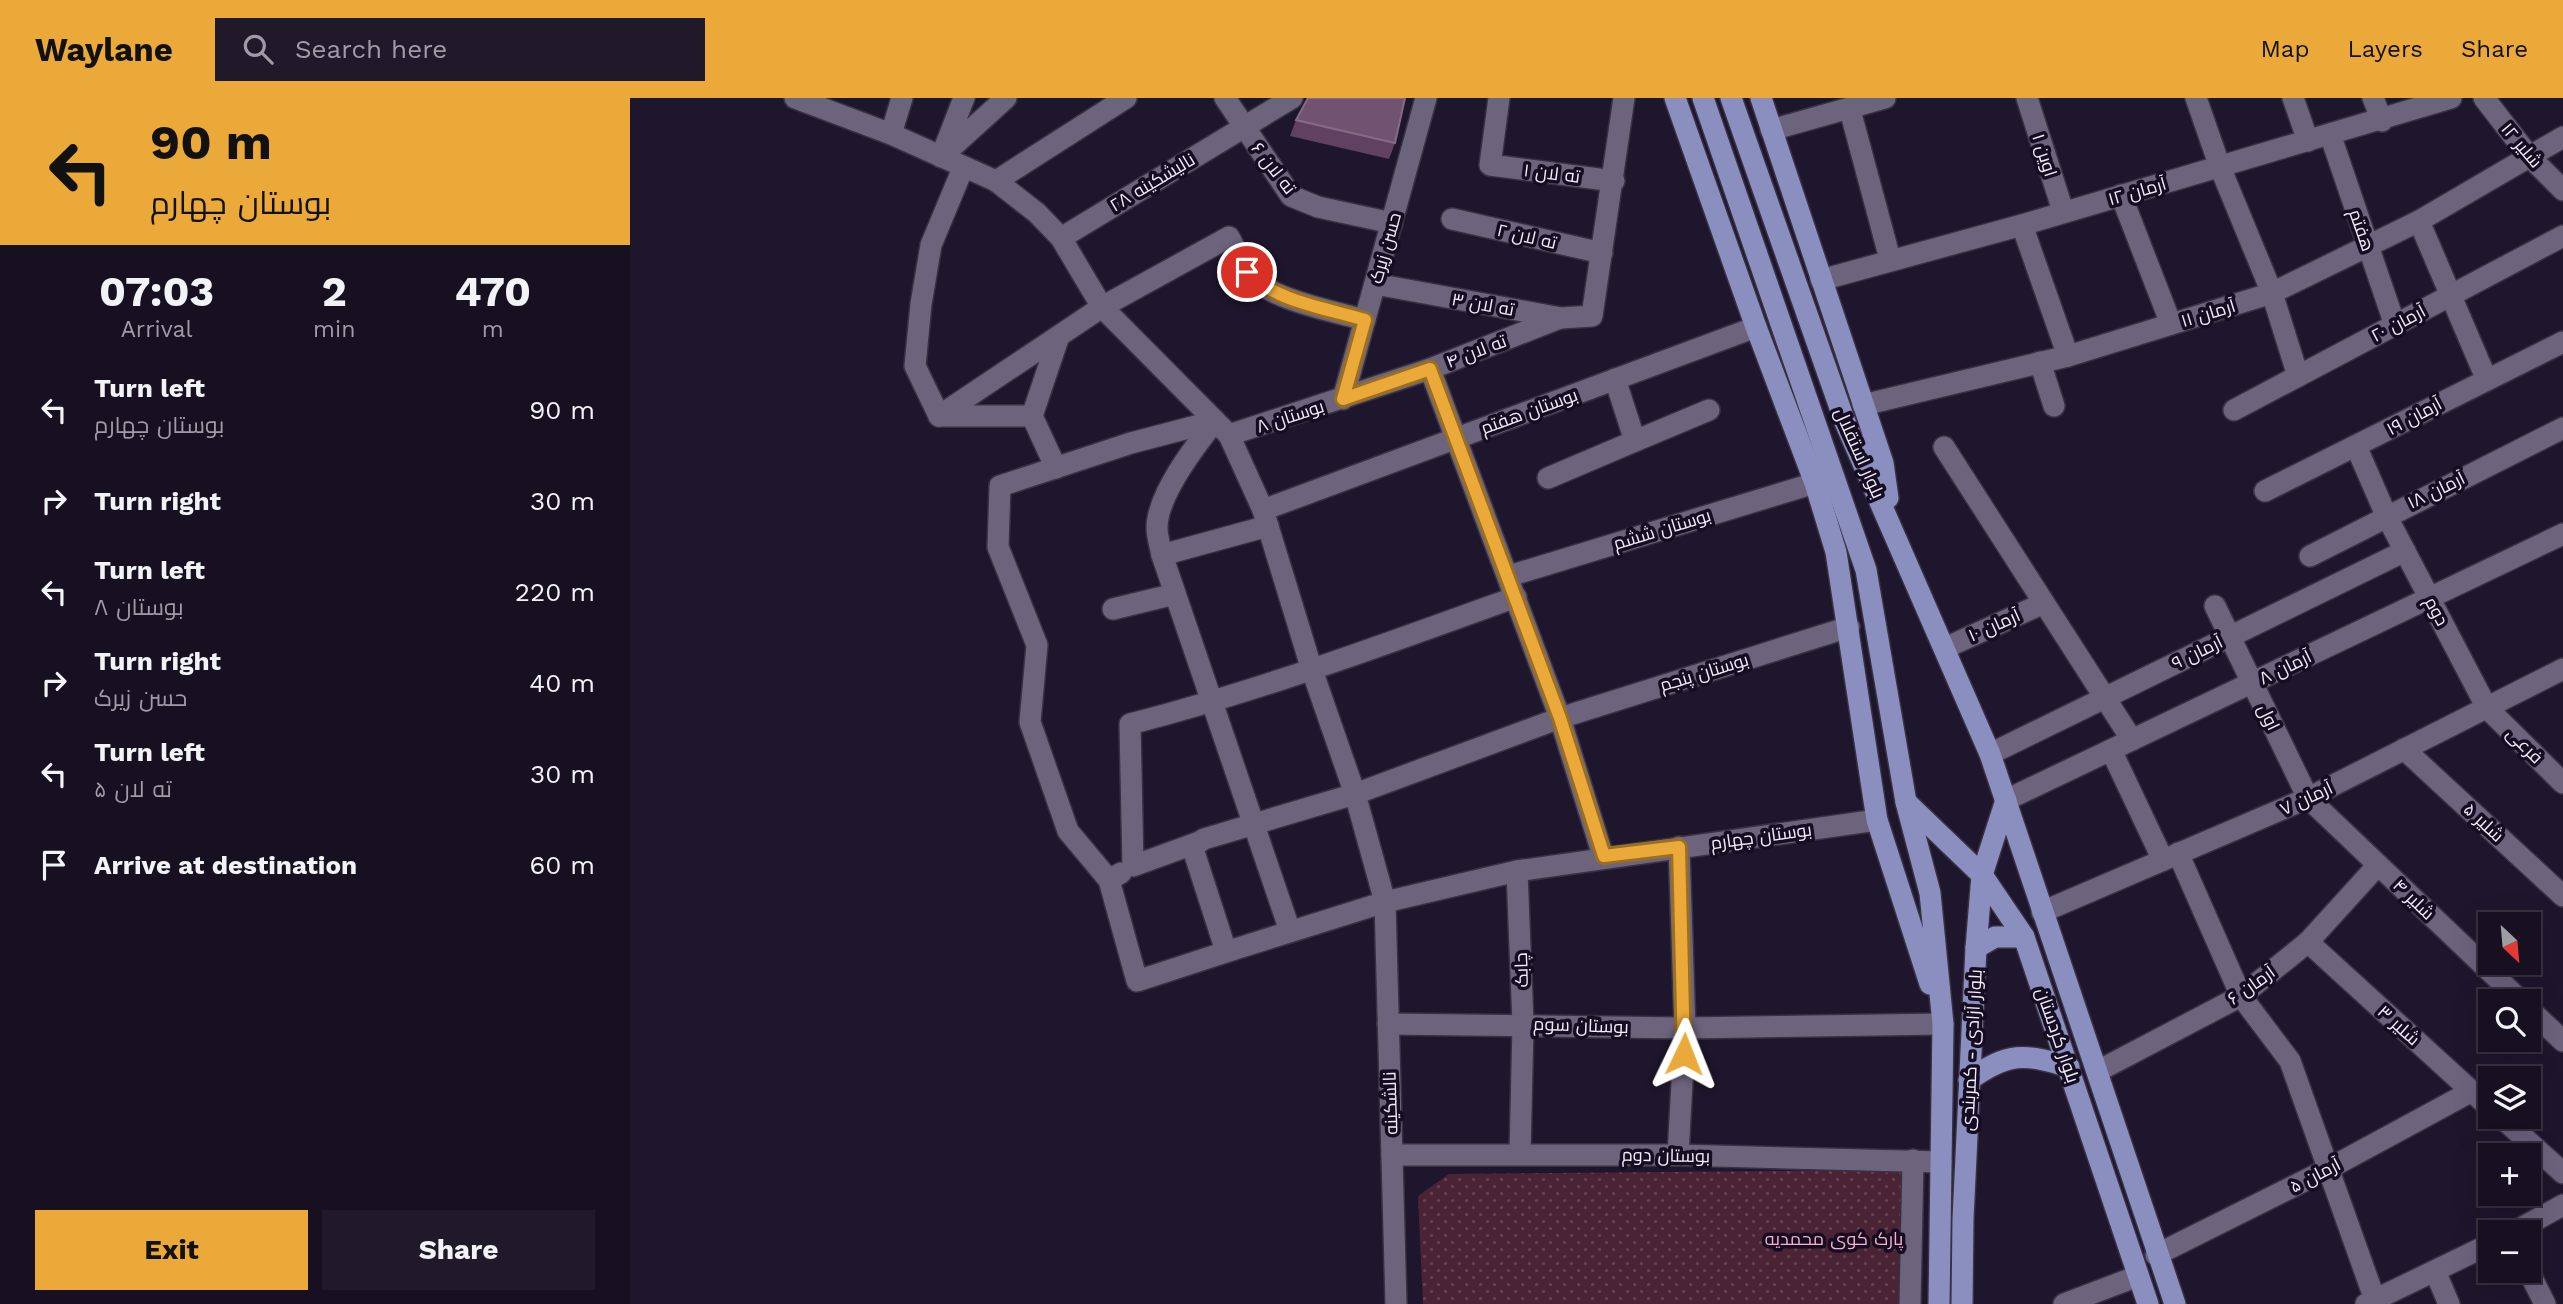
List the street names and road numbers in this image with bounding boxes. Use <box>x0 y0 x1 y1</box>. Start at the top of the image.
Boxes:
street label: شلیر ۱۲ <box>2496 118 2547 172</box>
street label: اوین ۱ <box>2027 131 2062 179</box>
street label: ته لان ۶ <box>1247 138 1301 199</box>
street label: نالیشکینه ۲۸ <box>1106 148 1198 216</box>
street label: ته لان ۱ <box>1522 159 1582 188</box>
street label: آرمان ۱۲ <box>2105 173 2169 210</box>
street label: هفتم <box>2343 206 2379 254</box>
street label: حسن زیرک <box>1365 210 1406 286</box>
street label: ته لان ۲ <box>1495 219 1559 254</box>
street label: ته لان ۳ <box>1450 288 1516 321</box>
street label: آرمان ۱۱ <box>2178 295 2238 332</box>
street label: آرمان ۲۰ <box>2367 300 2429 347</box>
street label: ته لان ۴ <box>1443 330 1510 373</box>
street label: بوستان هفتم <box>1478 384 1581 440</box>
street label: آرمان ۱۹ <box>2383 393 2446 440</box>
street label: بوستان ۸ <box>1253 395 1327 438</box>
street label: بلوار استقلال <box>1830 404 1889 502</box>
street label: آرمان ۱۸ <box>2404 467 2469 514</box>
street label: بوستان ششم <box>1611 504 1714 556</box>
street label: دوم <box>2419 593 2453 630</box>
street label: آرمان ۱۰ <box>1965 604 2024 647</box>
street label: آرمان ۹ <box>2168 631 2226 674</box>
street label: آرمان ۸ <box>2255 645 2315 690</box>
street label: بوستان پنجم <box>1657 649 1751 697</box>
street label: اول <box>2253 700 2284 734</box>
street label: فرعی <box>2502 722 2548 768</box>
street label: آرمان ۷ <box>2276 777 2336 820</box>
street label: شلیر ۵ <box>2459 798 2508 846</box>
street label: بوستان چهارم <box>1709 819 1813 855</box>
street label: شلیر ۴ <box>2388 874 2439 924</box>
street label: چابک <box>1510 952 1534 988</box>
street label: آرمان ۶ <box>2223 961 2280 1010</box>
street label: بلوار آزادی - کمربندی <box>1956 969 1987 1131</box>
street label: بلوار کردستان <box>2031 985 2084 1086</box>
street label: شلیر ۳ <box>2373 1001 2424 1050</box>
street label: بوستان سوم <box>1533 1013 1629 1039</box>
street label: نالشکینه <box>1378 1071 1402 1135</box>
street label: بوستان دوم <box>1621 1144 1710 1168</box>
street label: آرمان ۵ <box>2286 1153 2345 1198</box>

